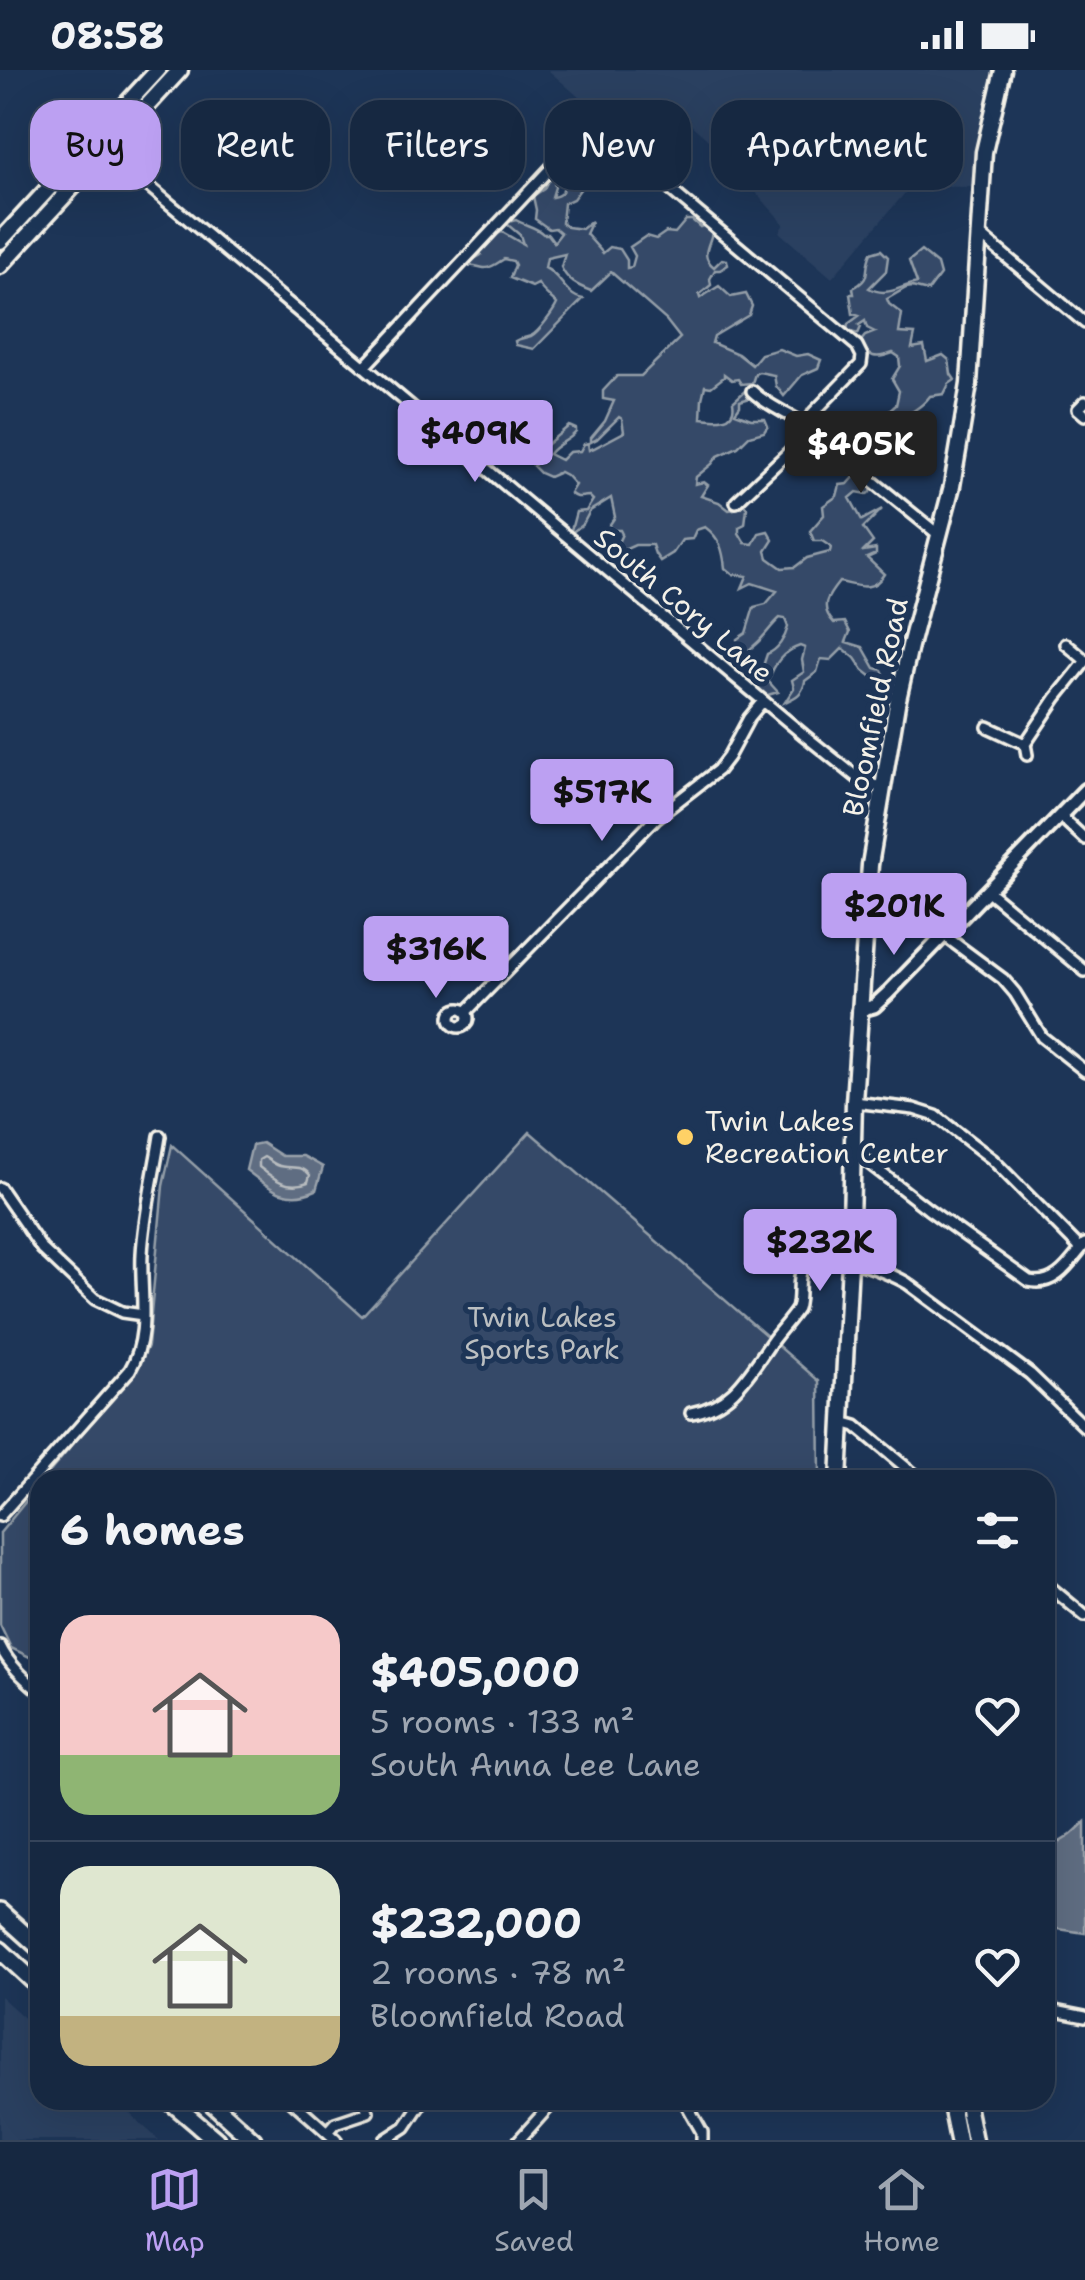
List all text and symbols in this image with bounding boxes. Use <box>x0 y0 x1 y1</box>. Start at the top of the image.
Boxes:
text: 08:58 <box>50 10 165 61</box>
chip: Buy <box>30 100 161 190</box>
chip: Rent <box>181 100 330 190</box>
chip: Filters <box>350 100 525 190</box>
chip: New <box>545 100 691 190</box>
chip: Apartment <box>711 100 963 190</box>
pin: $409K <box>405 400 545 485</box>
text: $409K <box>420 411 530 454</box>
pin: $405K <box>791 411 931 496</box>
text: $405K <box>807 422 915 465</box>
street label: South Cory Lane <box>586 519 782 691</box>
street label: Bloomfield Road <box>833 594 917 820</box>
pin: $517K <box>532 759 672 844</box>
text: $517K <box>552 770 652 813</box>
pin: $201K <box>824 873 964 958</box>
text: $201K <box>844 884 945 927</box>
pin: $316K <box>366 916 506 1001</box>
text: $316K <box>386 927 486 970</box>
place label: Twin Lakes Recreation Center <box>705 1102 949 1172</box>
marker: Twin Lakes Recreation Center <box>674 1126 696 1148</box>
pin: $232K <box>750 1209 890 1294</box>
text: $232K <box>766 1220 874 1263</box>
park label: Twin Lakes Sports Park <box>464 1298 620 1368</box>
text: 6 homes <box>60 1502 245 1558</box>
icon: filters <box>970 1503 1025 1558</box>
text: $405,000 <box>370 1644 580 1700</box>
icon: home <box>140 1655 260 1775</box>
icon: heart <box>970 1688 1025 1743</box>
text: 5 rooms · 133 m² <box>370 1700 635 1743</box>
text: South Anna Lee Lane <box>370 1743 701 1786</box>
text: $232,000 <box>370 1895 582 1951</box>
icon: home <box>140 1906 260 2026</box>
icon: heart <box>970 1939 1025 1994</box>
text: 2 rooms · 78 m² <box>370 1951 626 1994</box>
text: Bloomfield Road <box>370 1994 625 2037</box>
tab: Map <box>145 2162 205 2260</box>
tab: Saved <box>494 2162 574 2260</box>
tab: Home <box>863 2162 940 2260</box>

